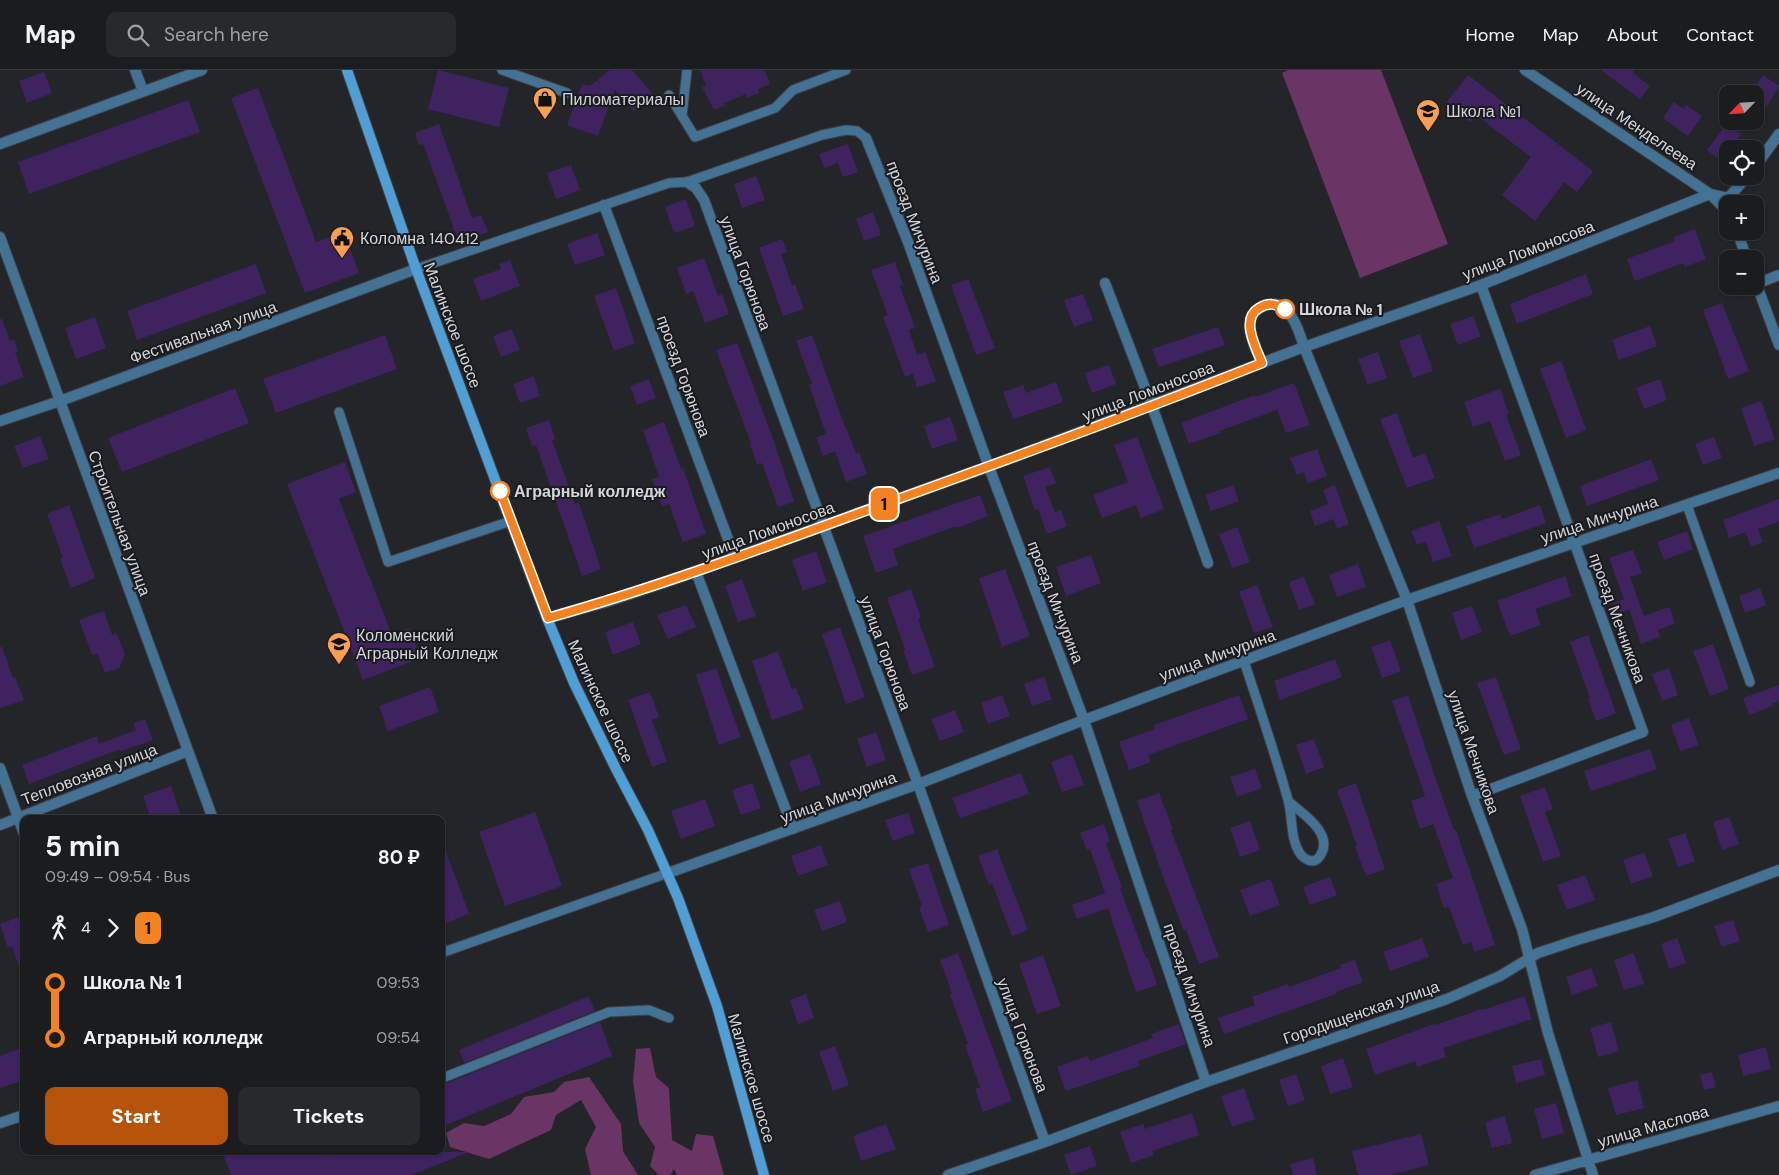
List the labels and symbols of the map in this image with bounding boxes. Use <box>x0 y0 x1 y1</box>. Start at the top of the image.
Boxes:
street label: улица Менделеева <box>1572 78 1701 175</box>
north arrow <box>1719 85 1764 130</box>
shop icon: Пиломатериалы <box>532 86 558 120</box>
place label: Пиломатериалы <box>562 89 684 110</box>
school or university icon: Школа №1 <box>1415 98 1441 132</box>
place label: Школа №1 <box>1446 101 1521 122</box>
street label: проезд Мичурина <box>882 158 948 287</box>
street label: улица Горюнова <box>715 213 776 334</box>
street label: улица Ломоносова <box>1459 216 1597 285</box>
public building icon: Коломна 140412 <box>329 225 355 259</box>
place label: Коломна 140412 <box>360 228 479 249</box>
street label: Малинское шоссе <box>419 259 486 391</box>
street label: Фестивальная улица <box>127 296 280 369</box>
marker: Школа № 1 <box>1275 299 1295 319</box>
place label: Школа № 1 <box>1299 299 1383 320</box>
street label: проезд Горюнова <box>652 312 715 440</box>
street label: улица Ломоносова <box>1079 357 1217 426</box>
street label: Строительная улица <box>83 447 156 599</box>
marker: Аграрный колледж <box>490 481 510 501</box>
place label: Аграрный колледж <box>514 481 666 502</box>
line badge: 1 <box>868 488 900 520</box>
street label: улица Мичурина <box>1538 491 1661 548</box>
street label: улица Ломоносова <box>699 497 837 564</box>
street label: проезд Мичурина <box>1023 538 1089 667</box>
street label: проезд Мечникова <box>1584 550 1651 686</box>
street label: улица Горюнова <box>855 593 916 714</box>
place label: Коломенский Аграрный Колледж <box>356 625 498 664</box>
street label: улица Мичурина <box>1156 625 1278 686</box>
school or university icon: Коломенский Аграрный Колледж <box>326 631 352 665</box>
street label: Малинское шоссе <box>563 636 638 766</box>
street label: улица Мечникова <box>1443 688 1505 817</box>
street label: Тепловозная улица <box>18 739 160 810</box>
street label: улица Мичурина <box>777 767 899 828</box>
street label: проезд Мичурина <box>1159 920 1221 1050</box>
street label: улица Горюнова <box>992 975 1053 1096</box>
street label: Городищенская улица <box>1280 976 1442 1049</box>
street label: Малинское шоссе <box>723 1011 780 1145</box>
street label: улица Маслова <box>1595 1101 1711 1152</box>

